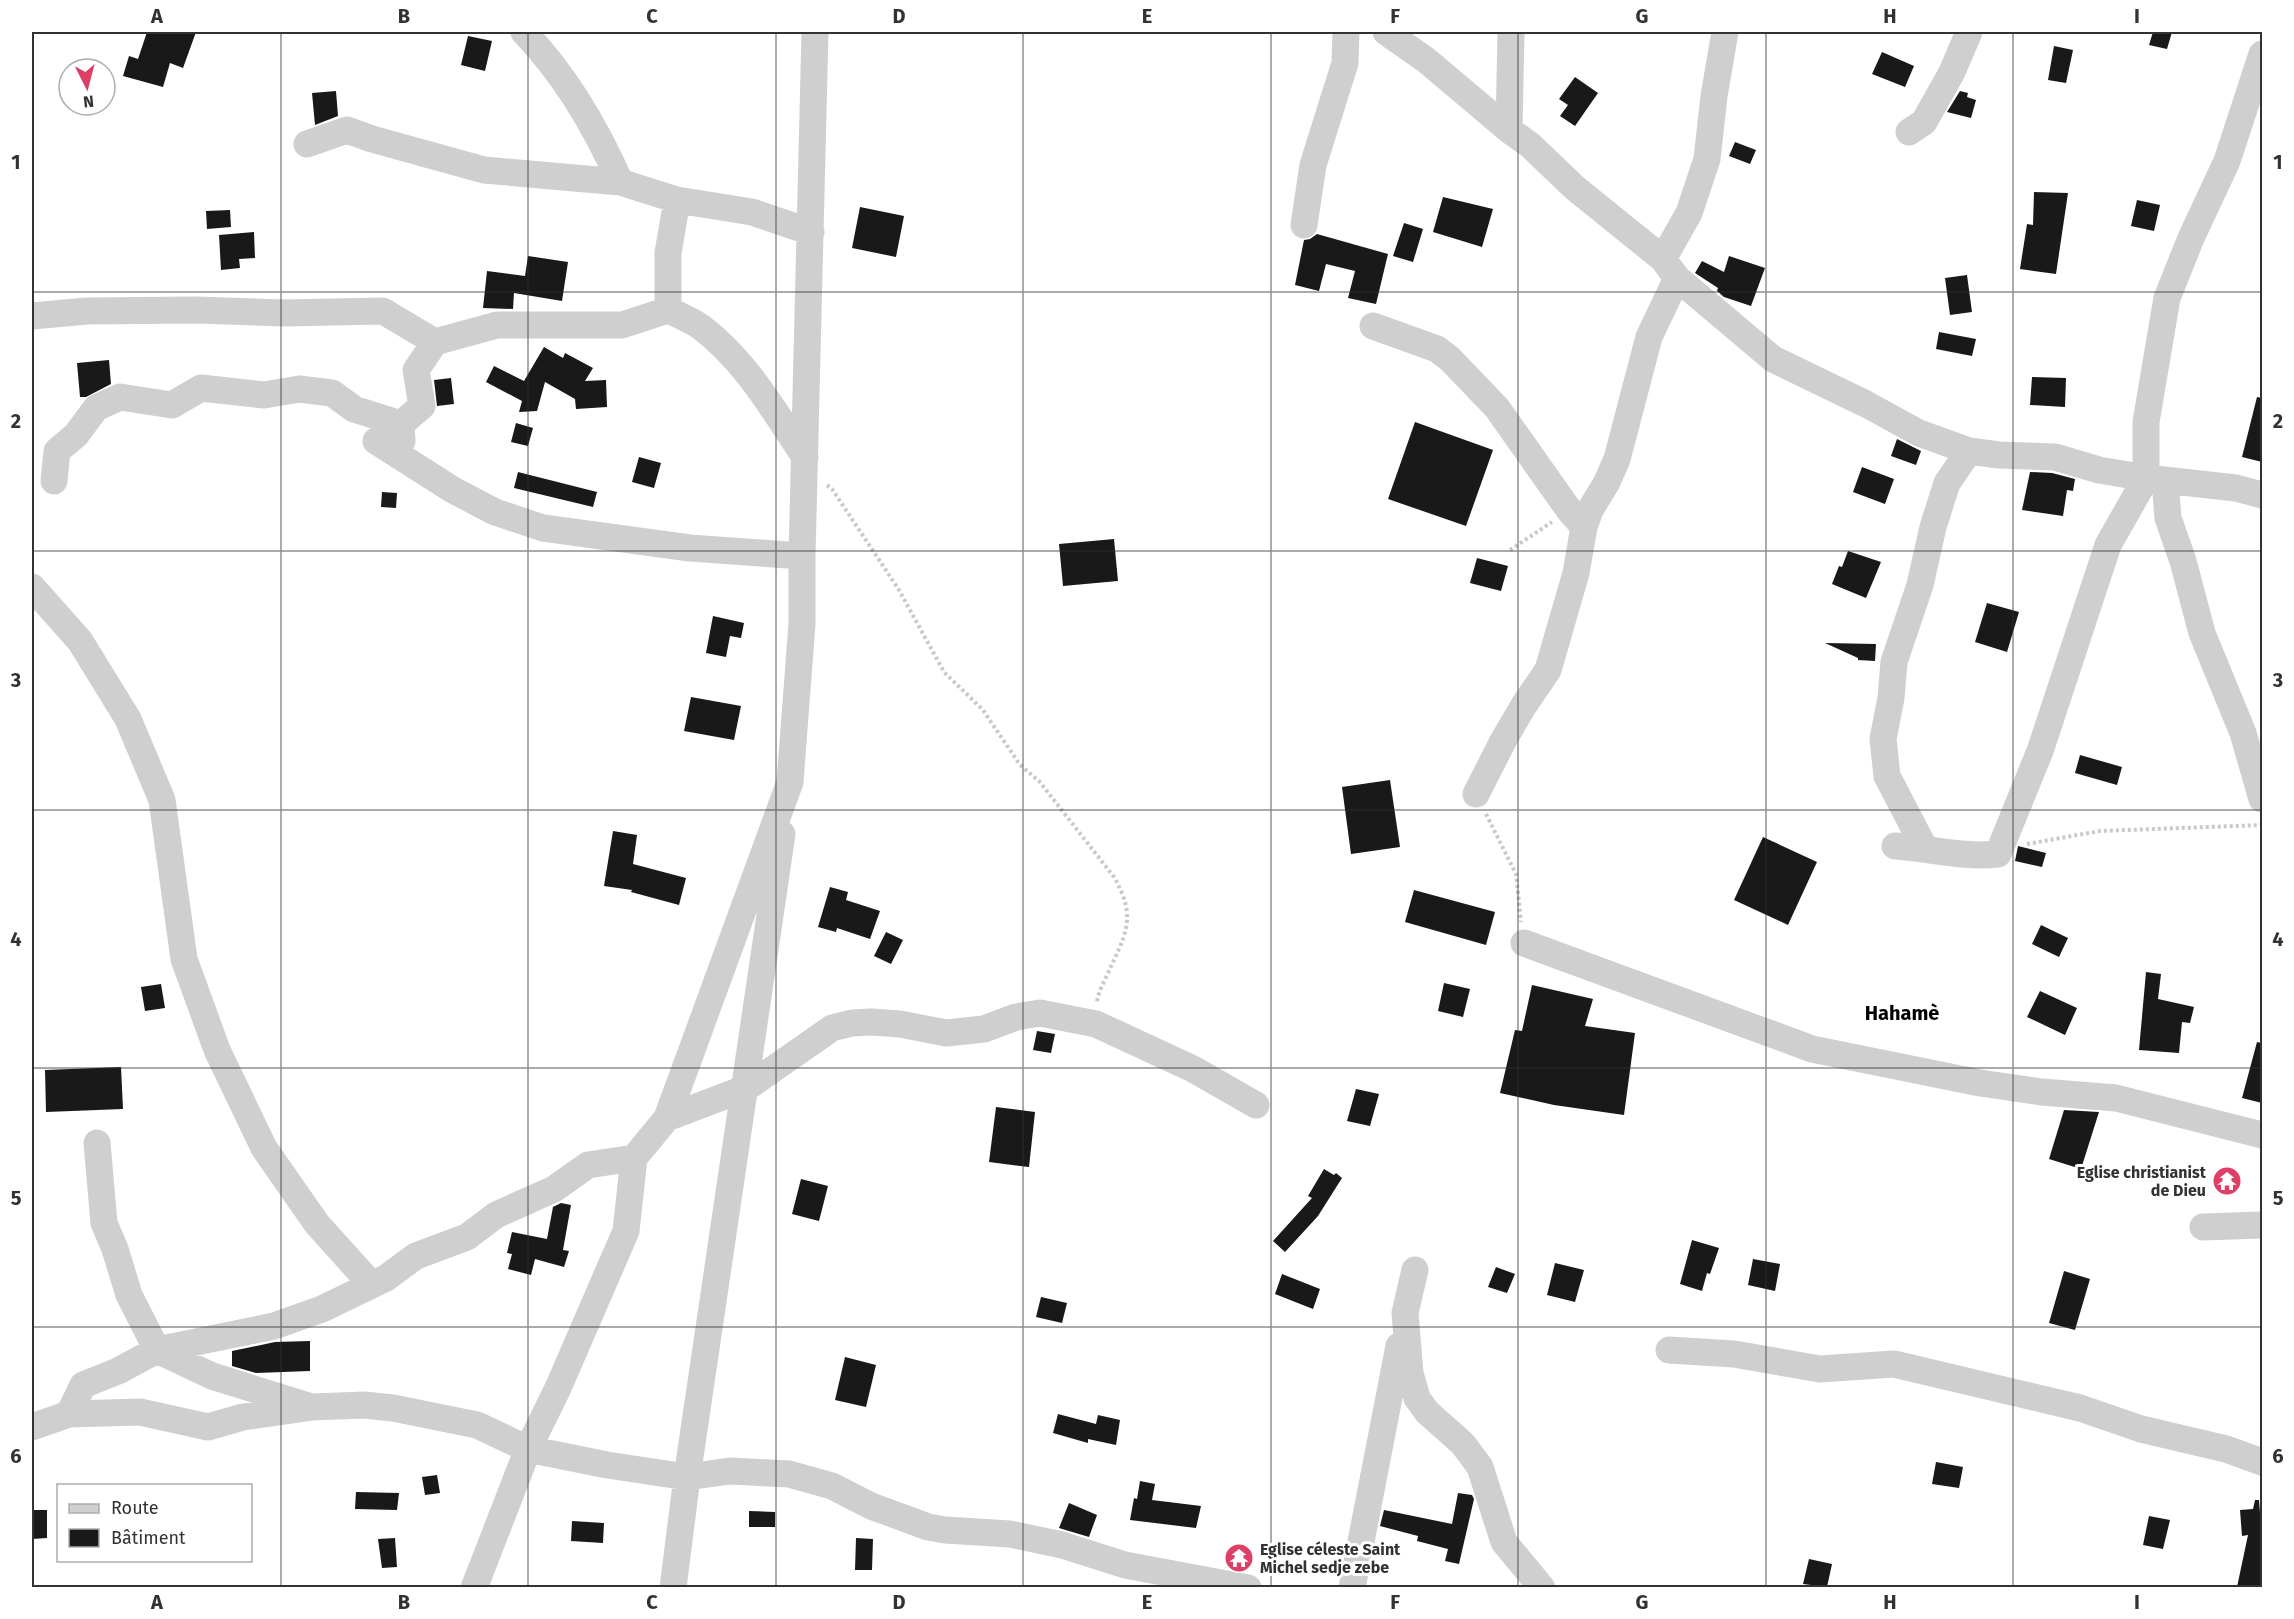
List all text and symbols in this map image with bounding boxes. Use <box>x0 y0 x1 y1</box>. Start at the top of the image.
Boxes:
text: A <box>150 4 164 28</box>
text: B <box>398 4 410 28</box>
text: C <box>646 4 658 28</box>
text: D <box>892 4 906 28</box>
text: E <box>1142 4 1152 28</box>
text: F <box>1390 4 1400 28</box>
text: G <box>1636 4 1648 28</box>
text: H <box>1883 4 1897 28</box>
text: I <box>2134 4 2140 28</box>
north arrow <box>57 57 117 117</box>
text: N <box>82 91 95 111</box>
text: 1 <box>11 150 21 174</box>
text: 1 <box>2273 150 2283 174</box>
text: 2 <box>11 409 21 433</box>
text: 2 <box>2273 409 2283 433</box>
text: 3 <box>10 668 21 692</box>
text: 3 <box>2272 668 2283 692</box>
text: 4 <box>10 927 22 951</box>
text: 4 <box>2272 927 2284 951</box>
district label: Hahamè <box>1865 1001 1939 1025</box>
place label: Eglise christianist de Dieu <box>2077 1163 2207 1200</box>
temple icon: Eglise christianist de Dieu <box>2211 1165 2243 1197</box>
text: 5 <box>11 1186 22 1210</box>
text: 5 <box>2273 1186 2284 1210</box>
text: 6 <box>10 1444 22 1468</box>
text: 6 <box>2272 1444 2284 1468</box>
legend <box>57 1484 252 1562</box>
text: Route <box>111 1497 159 1519</box>
text: Bâtiment <box>111 1527 186 1549</box>
place label: Eglise céleste Saint Michel sedje zebe <box>1260 1540 1401 1577</box>
temple icon: Eglise céleste Saint Michel sedje zebe <box>1223 1542 1255 1574</box>
text: A <box>150 1590 164 1614</box>
text: B <box>398 1590 410 1614</box>
text: C <box>646 1590 658 1614</box>
text: D <box>892 1590 906 1614</box>
text: E <box>1142 1590 1152 1614</box>
text: F <box>1390 1590 1400 1614</box>
text: G <box>1636 1590 1648 1614</box>
text: H <box>1883 1590 1897 1614</box>
text: I <box>2134 1590 2140 1614</box>

